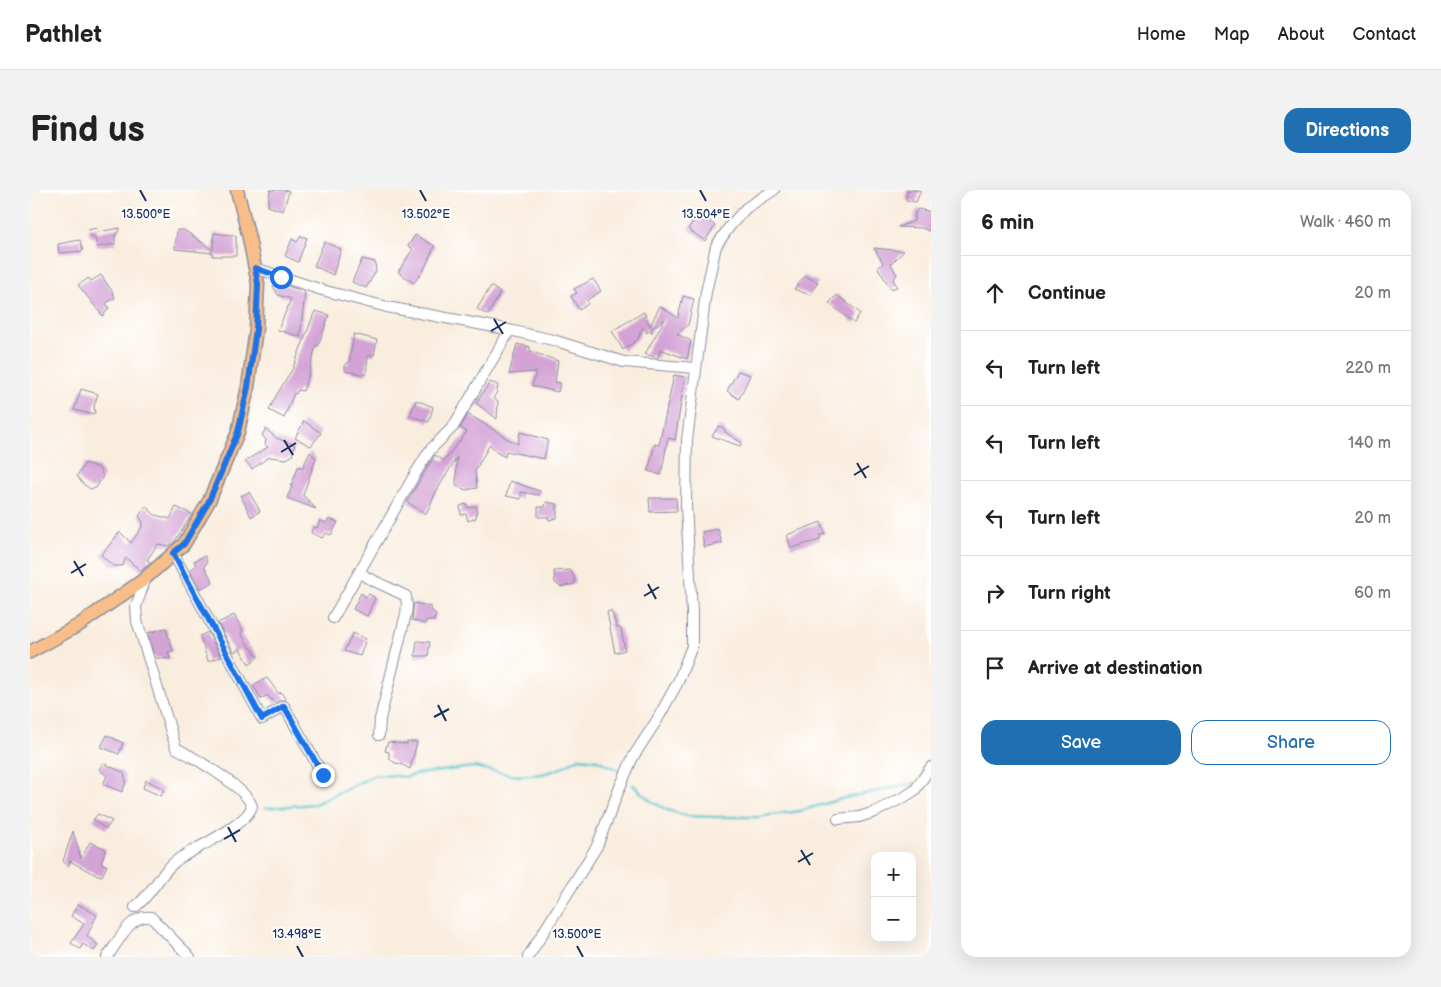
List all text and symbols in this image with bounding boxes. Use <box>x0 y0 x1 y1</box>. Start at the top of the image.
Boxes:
text: Pathlet <box>25 20 102 49</box>
text: Home <box>1137 24 1186 45</box>
text: Map <box>1214 24 1250 45</box>
text: About <box>1278 24 1325 45</box>
text: Contact <box>1353 24 1416 45</box>
button: Directions <box>1284 108 1411 153</box>
text: Find us <box>30 109 145 152</box>
text: 13.500°E <box>122 207 170 222</box>
text: 13.502°E <box>402 207 450 222</box>
text: 13.504°E <box>682 207 730 222</box>
text: 6 min <box>981 210 1034 235</box>
text: Walk · 460 m <box>1300 213 1391 232</box>
route start <box>270 266 293 289</box>
icon: ahead <box>981 279 1009 307</box>
text: Continue <box>1028 282 1106 305</box>
text: 20 m <box>1355 284 1391 303</box>
icon: left <box>981 354 1009 382</box>
text: Turn left <box>1028 357 1100 380</box>
text: 220 m <box>1345 359 1391 378</box>
icon: left <box>981 429 1009 457</box>
text: Turn left <box>1028 432 1100 455</box>
text: 140 m <box>1348 434 1391 453</box>
icon: left <box>981 504 1009 532</box>
text: Turn left <box>1028 507 1100 530</box>
text: 20 m <box>1355 509 1391 528</box>
icon: right <box>981 579 1009 607</box>
text: Turn right <box>1028 582 1111 605</box>
text: 60 m <box>1354 584 1391 603</box>
icon: arrive <box>981 654 1009 682</box>
text: Arrive at destination <box>1028 657 1203 680</box>
button: Save <box>981 720 1181 765</box>
button: Share <box>1191 720 1391 765</box>
route end <box>312 764 335 787</box>
map controls <box>871 852 916 942</box>
button: + <box>871 852 916 897</box>
button: − <box>871 897 916 942</box>
text: 13.498°E <box>272 927 322 942</box>
text: 13.500°E <box>553 927 601 942</box>

